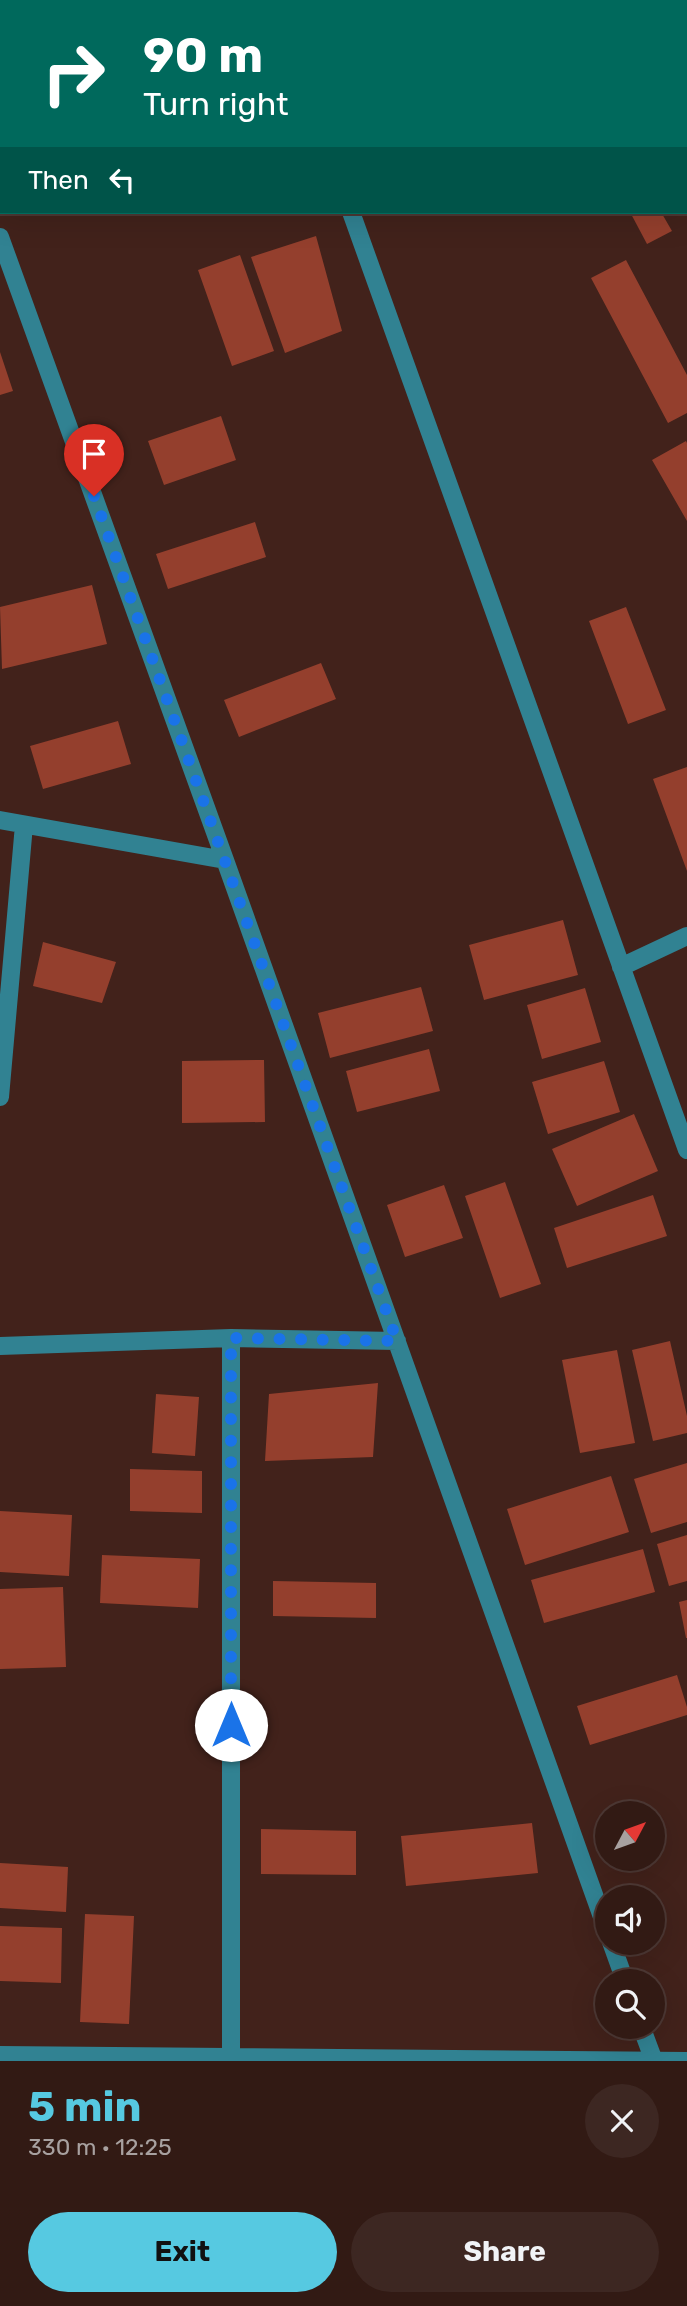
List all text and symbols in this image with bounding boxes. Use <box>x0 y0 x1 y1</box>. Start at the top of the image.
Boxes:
text: 90 m <box>143 26 263 84</box>
icon: right <box>28 28 119 119</box>
text: Turn right <box>143 85 288 123</box>
icon: left <box>103 161 141 199</box>
text: Then <box>28 165 89 196</box>
pin <box>64 424 124 496</box>
icon: arrive <box>75 435 113 473</box>
position arrow <box>194 1688 268 1762</box>
north arrow <box>595 1801 665 1871</box>
map controls <box>595 1801 665 2039</box>
button: sound <box>595 1885 665 1955</box>
button: search <box>595 1969 665 2039</box>
text: 5 min <box>28 2082 142 2132</box>
button: close <box>585 2084 659 2158</box>
text: 330 m · 12:25 <box>28 2133 172 2161</box>
button: Exit <box>28 2212 337 2292</box>
button: Share <box>351 2212 659 2292</box>

